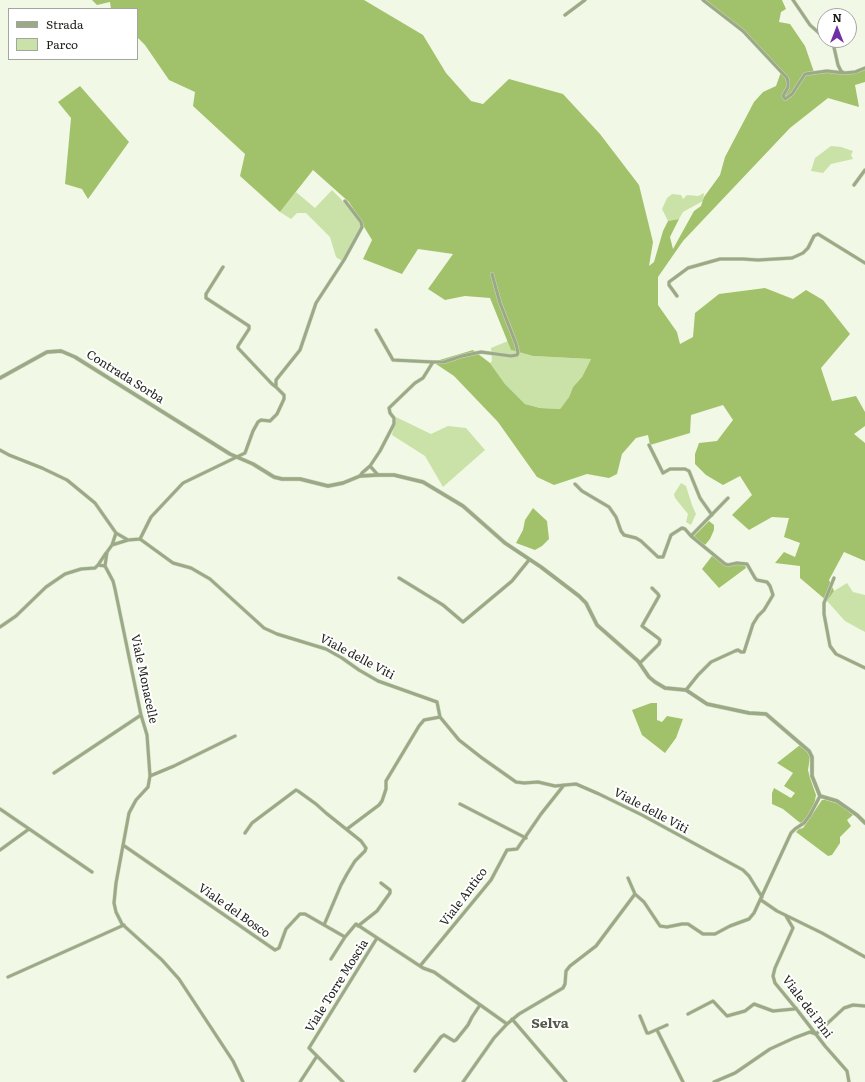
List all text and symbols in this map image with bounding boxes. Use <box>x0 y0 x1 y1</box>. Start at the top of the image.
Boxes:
legend <box>8 8 138 60</box>
north arrow <box>817 8 857 48</box>
text: N <box>832 9 842 25</box>
text: Strada <box>46 15 84 33</box>
text: Parco <box>46 35 78 53</box>
street label: Contrada Sorba <box>83 347 167 407</box>
street label: Viale delle Viti <box>317 631 397 683</box>
street label: Viale Monacelle <box>128 633 160 725</box>
street label: Viale delle Viti <box>611 785 691 837</box>
street label: Viale Antico <box>437 865 491 929</box>
street label: Viale del Bosco <box>195 881 273 941</box>
street label: Viale Torre Moscia <box>303 937 371 1035</box>
street label: Viale dei Pini <box>779 973 835 1041</box>
district label: Selva <box>531 1016 569 1032</box>

